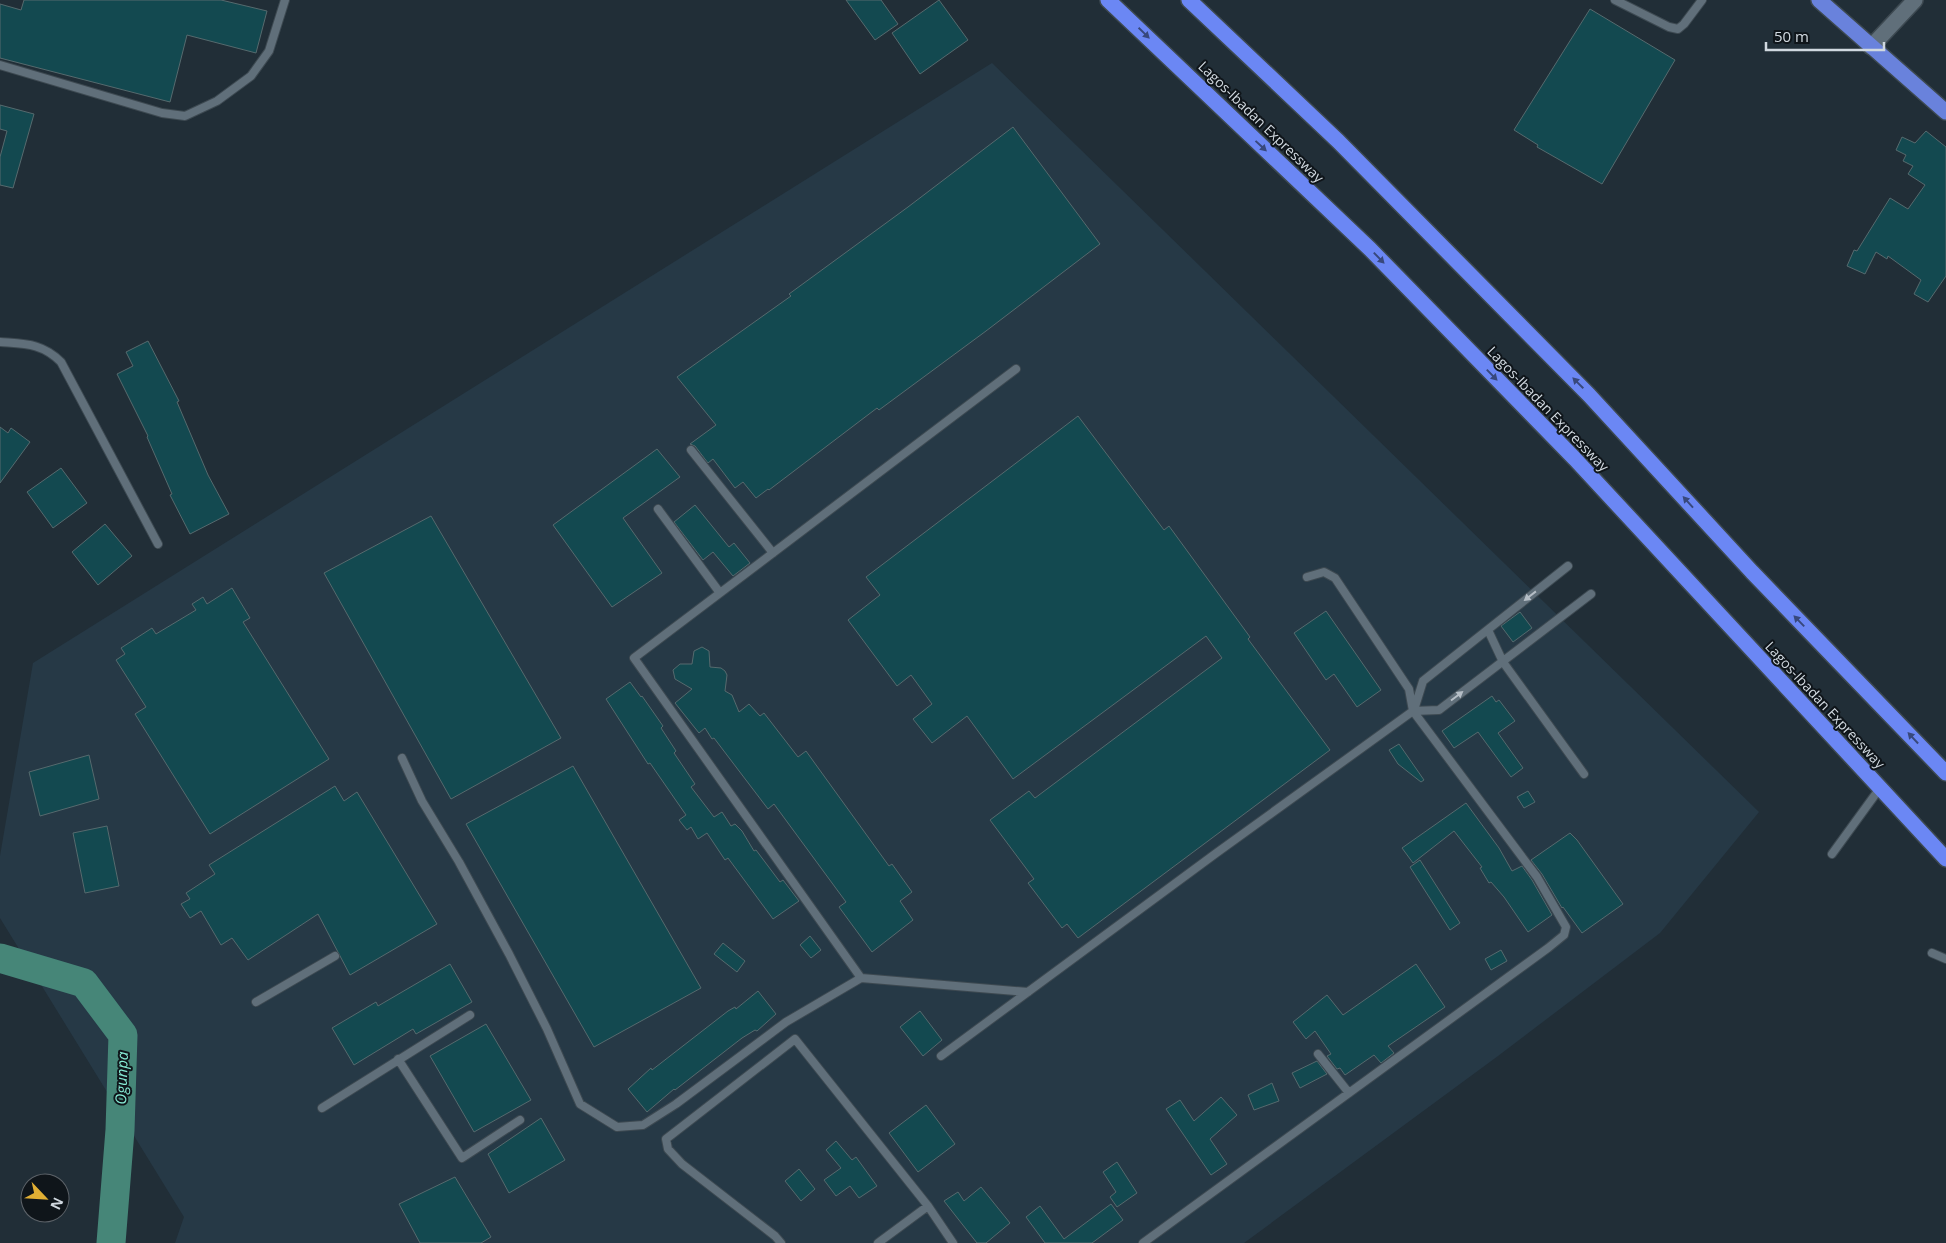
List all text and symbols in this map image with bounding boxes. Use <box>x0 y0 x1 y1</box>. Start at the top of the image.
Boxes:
scale bar <box>1766 20 1884 52</box>
text: 50 m <box>1774 26 1809 46</box>
one-way arrow <box>1138 27 1150 39</box>
street label: Lagos-Ibadan Expressway <box>1195 57 1329 187</box>
one-way arrow <box>1255 140 1267 152</box>
one-way arrow <box>1373 252 1385 264</box>
street label: Lagos-Ibadan Expressway <box>1483 342 1614 476</box>
one-way arrow <box>1486 368 1498 380</box>
one-way arrow <box>1572 377 1584 389</box>
one-way arrow <box>1682 497 1694 509</box>
one-way arrow <box>1524 591 1537 602</box>
one-way arrow <box>1794 615 1806 627</box>
street label: Lagos-Ibadan Expressway <box>1761 637 1890 773</box>
one-way arrow <box>1450 691 1464 701</box>
one-way arrow <box>1907 732 1919 744</box>
water label: Ogunpa <box>110 1051 132 1105</box>
north arrow <box>20 1173 70 1223</box>
text: N <box>46 1195 68 1213</box>

